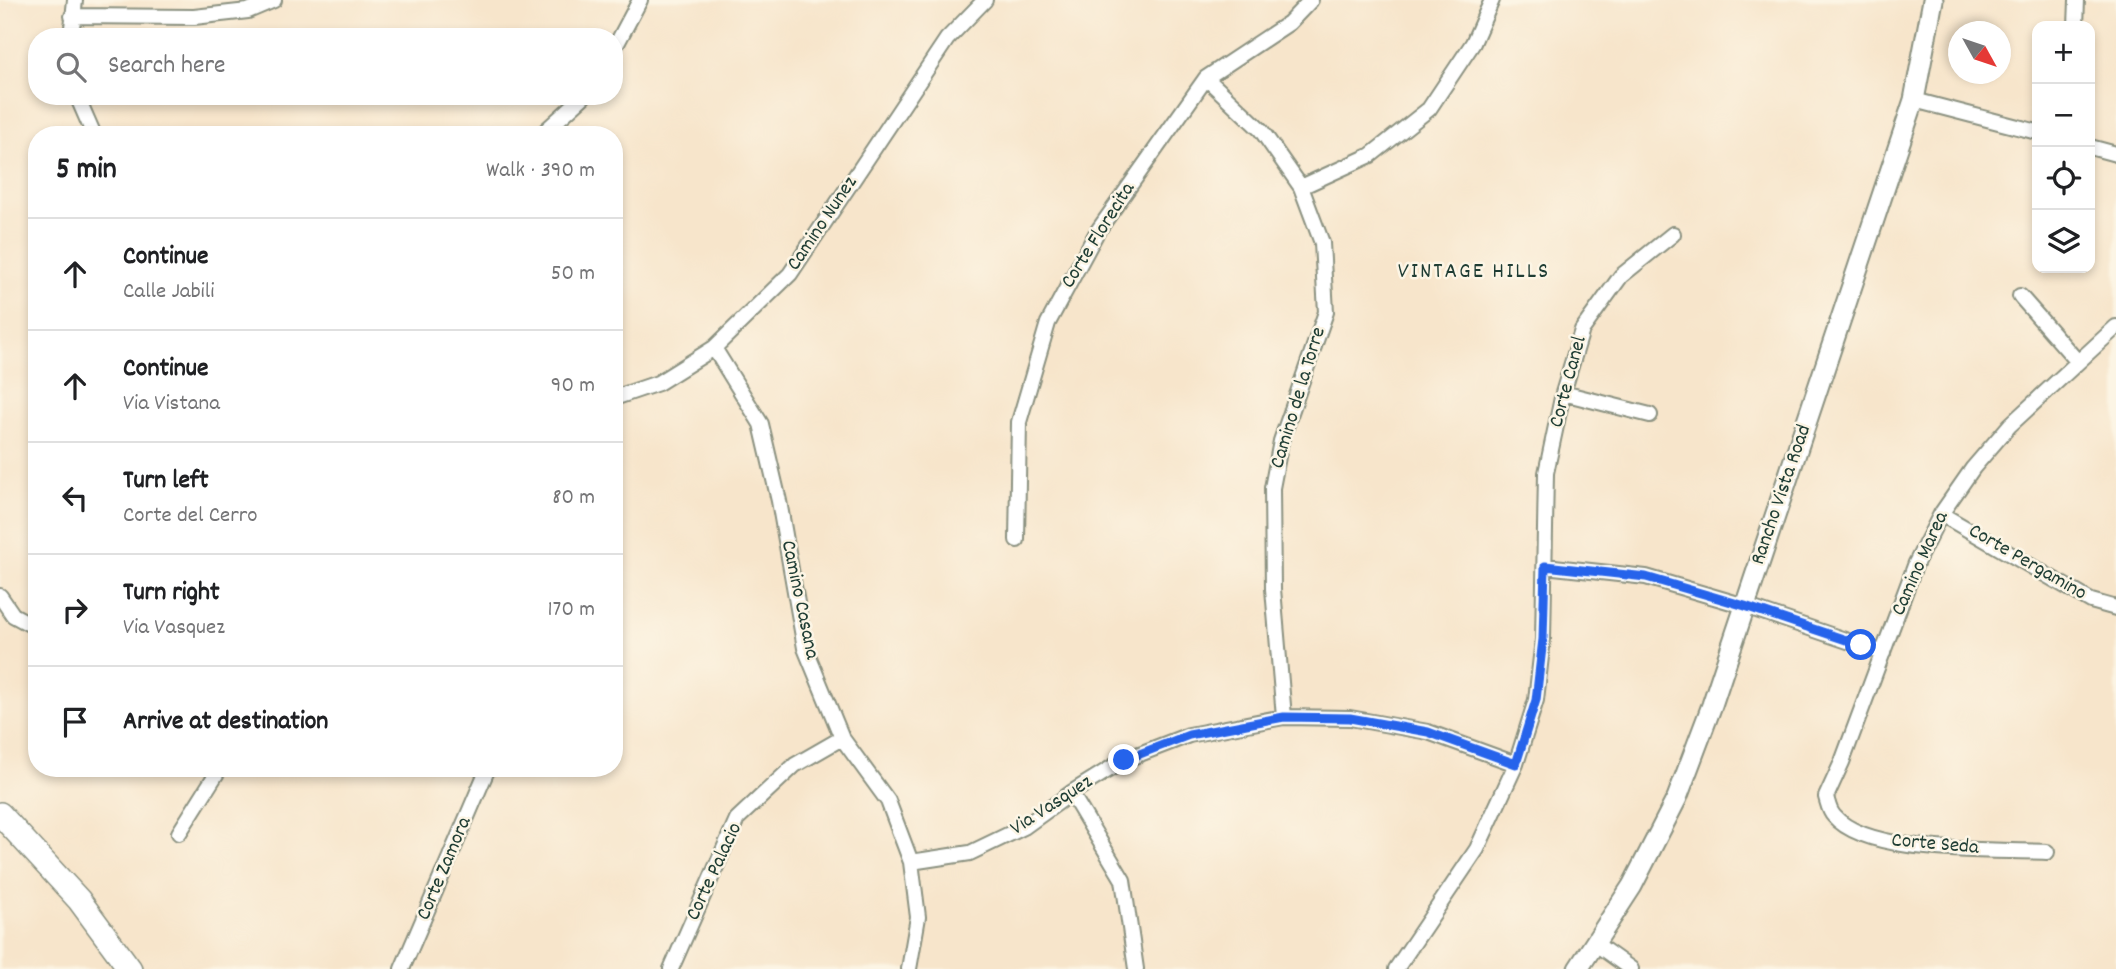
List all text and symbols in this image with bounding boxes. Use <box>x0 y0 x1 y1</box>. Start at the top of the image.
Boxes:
north arrow <box>1948 21 2011 84</box>
map controls <box>2032 21 2095 273</box>
button: + <box>2032 21 2095 84</box>
search box <box>28 28 623 105</box>
icon: search <box>52 48 90 86</box>
text: Search here <box>108 48 226 85</box>
button: − <box>2032 84 2095 147</box>
button: locate <box>2032 147 2095 210</box>
text: 5 min <box>56 150 117 193</box>
text: Walk · 390 m <box>486 155 595 188</box>
street label: Camino Nunez <box>780 171 866 277</box>
street label: Corte Florecita <box>1055 176 1144 295</box>
button: layers <box>2032 210 2095 273</box>
text: Continue <box>123 239 208 276</box>
icon: ahead <box>56 255 94 293</box>
district label: VINTAGE HILLS <box>1398 256 1550 289</box>
text: 50 m <box>551 258 595 291</box>
text: Calle Jabili <box>123 276 215 309</box>
street label: Camino de la Torre <box>1263 324 1335 472</box>
street label: Corte Canel <box>1542 333 1596 431</box>
text: Continue <box>123 351 208 388</box>
icon: ahead <box>56 367 94 405</box>
text: 90 m <box>551 370 595 403</box>
text: Via Vistana <box>123 388 220 421</box>
street label: Rancho Vista Road <box>1744 421 1820 569</box>
text: Turn left <box>123 463 209 500</box>
icon: left <box>56 479 94 517</box>
text: 80 m <box>552 482 595 515</box>
text: Corte del Cerro <box>123 500 257 533</box>
street label: Camino Marea <box>1885 506 1958 621</box>
street label: Corte Pergamino <box>1962 517 2092 609</box>
street label: Camino Casana <box>772 538 826 663</box>
text: Turn right <box>123 575 220 612</box>
icon: right <box>56 591 94 629</box>
text: 170 m <box>548 594 595 627</box>
text: Via Vasquez <box>123 612 225 645</box>
route start <box>1845 629 1876 660</box>
icon: arrive <box>56 703 94 741</box>
text: Arrive at destination <box>123 704 328 741</box>
route end <box>1108 744 1139 775</box>
street label: Via Vasquez <box>1005 768 1099 844</box>
street label: Corte Zamora <box>410 812 481 925</box>
street label: Corte Palacio <box>679 818 751 926</box>
street label: Corte Seda <box>1890 826 1981 864</box>

